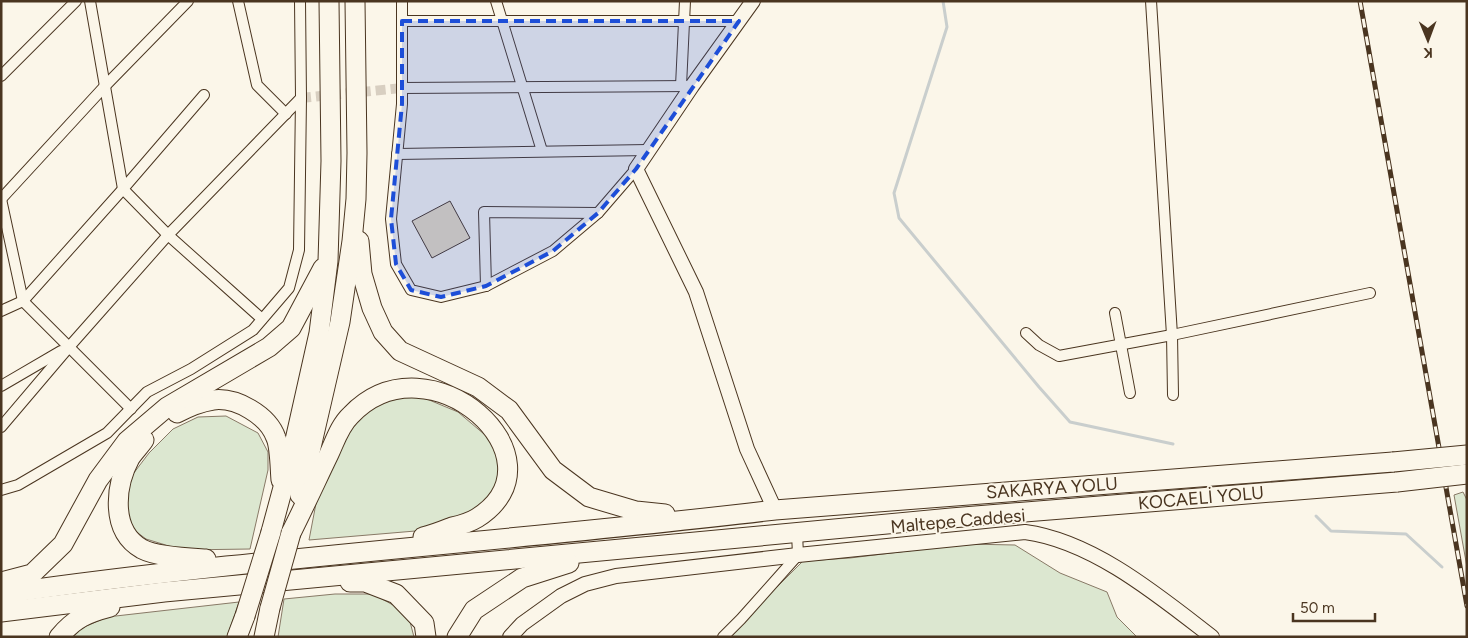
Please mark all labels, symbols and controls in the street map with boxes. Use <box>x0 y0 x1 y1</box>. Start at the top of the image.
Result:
north arrow <box>1403 15 1453 65</box>
text: K <box>1423 44 1433 61</box>
street label: SAKARYA YOLU <box>985 472 1119 504</box>
street label: KOCAELİ YOLU <box>1137 482 1265 514</box>
street label: Maltepe Caddesi <box>890 504 1026 538</box>
scale bar <box>1293 590 1376 622</box>
text: 50 m <box>1300 599 1335 617</box>

